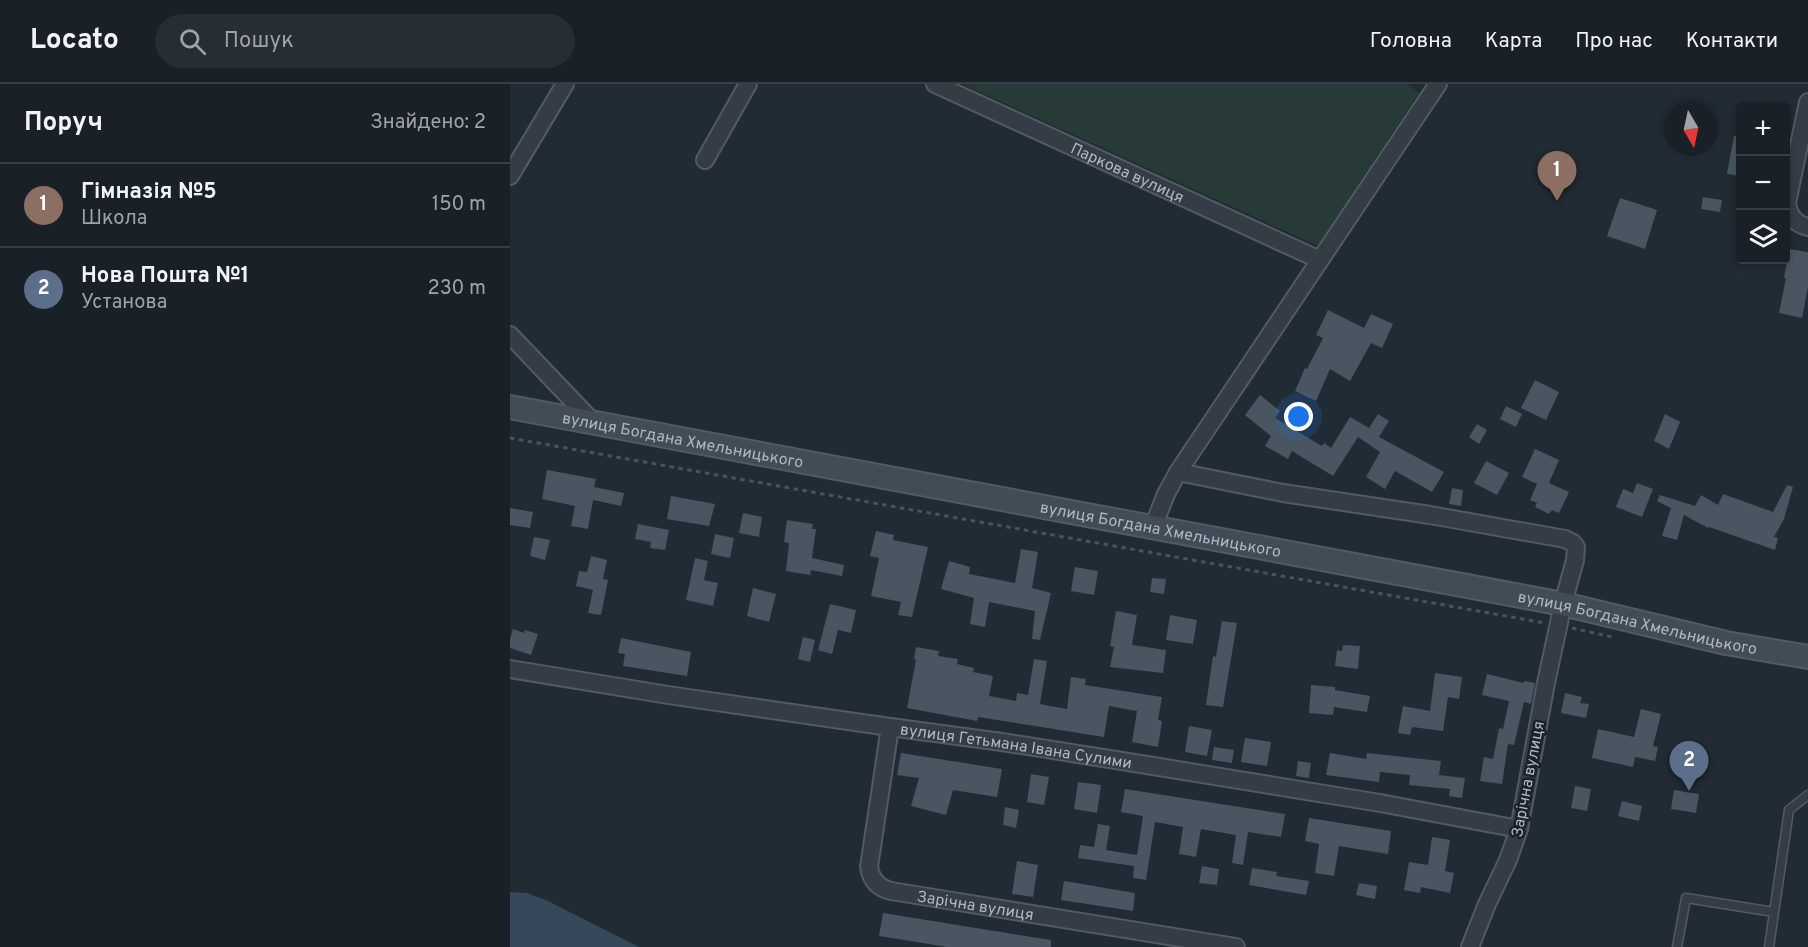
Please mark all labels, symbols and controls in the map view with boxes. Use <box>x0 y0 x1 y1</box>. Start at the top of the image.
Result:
search box <box>155 14 575 68</box>
text: Locato <box>30 23 119 59</box>
icon: search <box>176 25 209 58</box>
text: Пошук <box>224 28 294 55</box>
text: Головна <box>1370 28 1452 55</box>
text: Карта <box>1485 28 1542 55</box>
text: Про нас <box>1575 28 1653 55</box>
text: Контакти <box>1686 28 1778 55</box>
north arrow <box>1664 102 1718 156</box>
map controls <box>1736 102 1790 264</box>
button: + <box>1736 102 1790 156</box>
text: Поруч <box>24 107 103 140</box>
text: Знайдено: 2 <box>370 110 486 136</box>
street label: Паркова вулиця <box>1067 139 1187 209</box>
pin: 1 <box>1538 152 1576 201</box>
button: − <box>1736 156 1790 210</box>
text: Гімназія №5 <box>81 179 217 206</box>
text: 1 <box>40 192 48 218</box>
text: 150 m <box>432 192 486 218</box>
text: Школа <box>81 206 147 232</box>
button: layers <box>1736 210 1790 264</box>
text: Нова Пошта №1 <box>81 263 249 290</box>
text: 2 <box>37 276 50 302</box>
text: 230 m <box>427 276 486 302</box>
text: Установа <box>81 290 167 316</box>
your location <box>1284 402 1313 431</box>
street label: вулиця Богдана Хмельницького <box>560 409 805 474</box>
street label: вулиця Богдана Хмельницького <box>1038 498 1283 563</box>
street label: вулиця Богдана Хмельницького <box>1516 588 1759 660</box>
street label: вулиця Гетьмана Івана Сулими <box>899 720 1133 774</box>
street label: Зарічна вулиця <box>1508 720 1550 839</box>
pin: 2 <box>1670 742 1708 791</box>
street label: Зарічна вулиця <box>915 887 1035 926</box>

